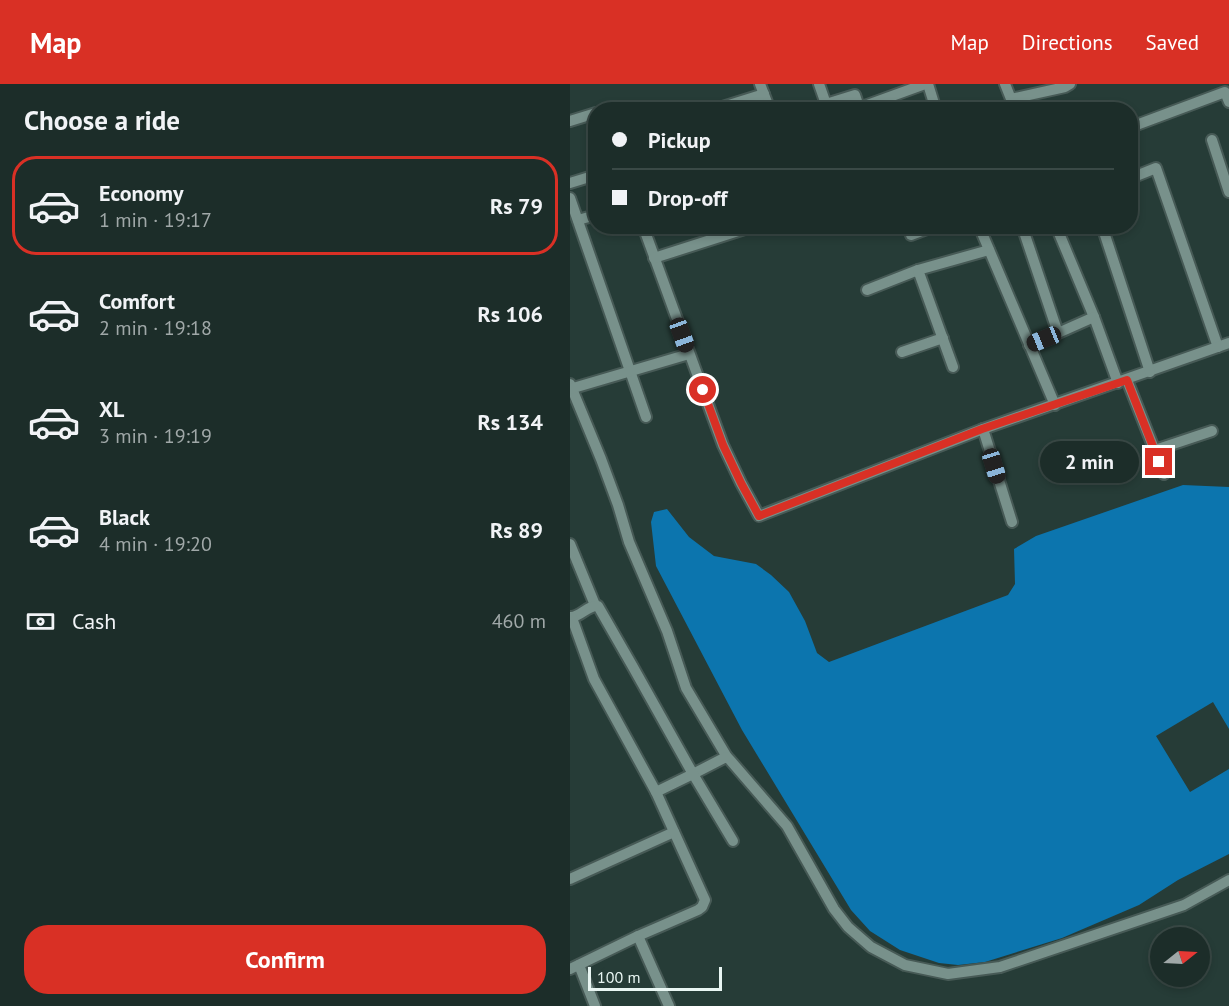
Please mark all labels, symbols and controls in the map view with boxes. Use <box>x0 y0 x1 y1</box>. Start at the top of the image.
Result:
text: Map <box>30 24 81 61</box>
text: Map <box>950 29 989 56</box>
text: Directions <box>1022 29 1113 56</box>
text: Saved <box>1146 29 1199 56</box>
text: Choose a ride <box>24 103 180 137</box>
text: Pickup <box>648 126 711 154</box>
icon: car <box>27 179 81 233</box>
text: Economy <box>99 179 183 207</box>
text: Drop-off <box>648 184 727 212</box>
text: Rs 79 <box>490 192 543 220</box>
text: 1 min · 19:17 <box>99 207 212 233</box>
icon: car <box>27 287 81 341</box>
text: Comfort <box>99 287 175 315</box>
text: Rs 106 <box>477 300 543 328</box>
text: 2 min · 19:18 <box>99 315 212 341</box>
car <box>667 315 697 355</box>
car <box>1024 324 1064 354</box>
route start <box>689 376 716 403</box>
icon: car <box>27 395 81 449</box>
text: XL <box>99 395 124 423</box>
text: Rs 134 <box>477 408 543 436</box>
text: 3 min · 19:19 <box>99 423 212 449</box>
callout: 2 min <box>1039 441 1138 483</box>
car <box>980 446 1008 486</box>
route end <box>1145 448 1172 475</box>
text: 2 min <box>1065 449 1114 475</box>
icon: car <box>27 503 81 557</box>
text: Black <box>99 503 150 531</box>
text: Rs 89 <box>490 516 543 544</box>
text: 4 min · 19:20 <box>99 531 212 557</box>
icon: cash <box>24 605 57 638</box>
text: Cash <box>72 607 116 635</box>
text: 460 m <box>492 608 546 634</box>
button: Confirm <box>24 925 546 994</box>
north arrow <box>1150 927 1210 987</box>
map controls <box>1150 927 1210 987</box>
scale bar <box>588 964 722 992</box>
text: 100 m <box>597 967 640 987</box>

